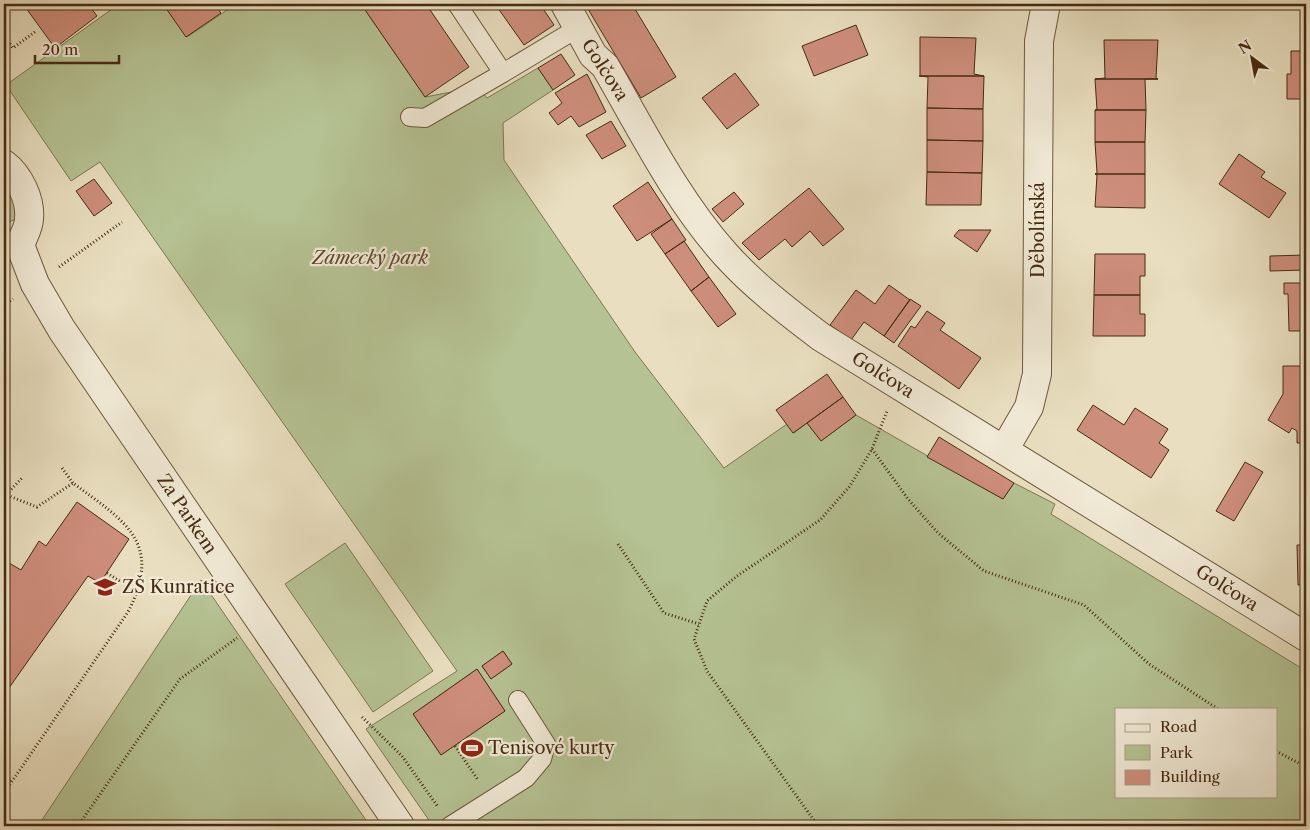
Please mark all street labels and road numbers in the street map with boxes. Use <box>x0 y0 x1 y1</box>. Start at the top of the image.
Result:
street label: Golčova <box>577 35 633 106</box>
street label: Děbolínská <box>1027 181 1049 278</box>
street label: Golčova <box>848 347 919 403</box>
street label: Za Parkem <box>152 470 222 558</box>
street label: Golčova <box>1192 560 1263 616</box>

